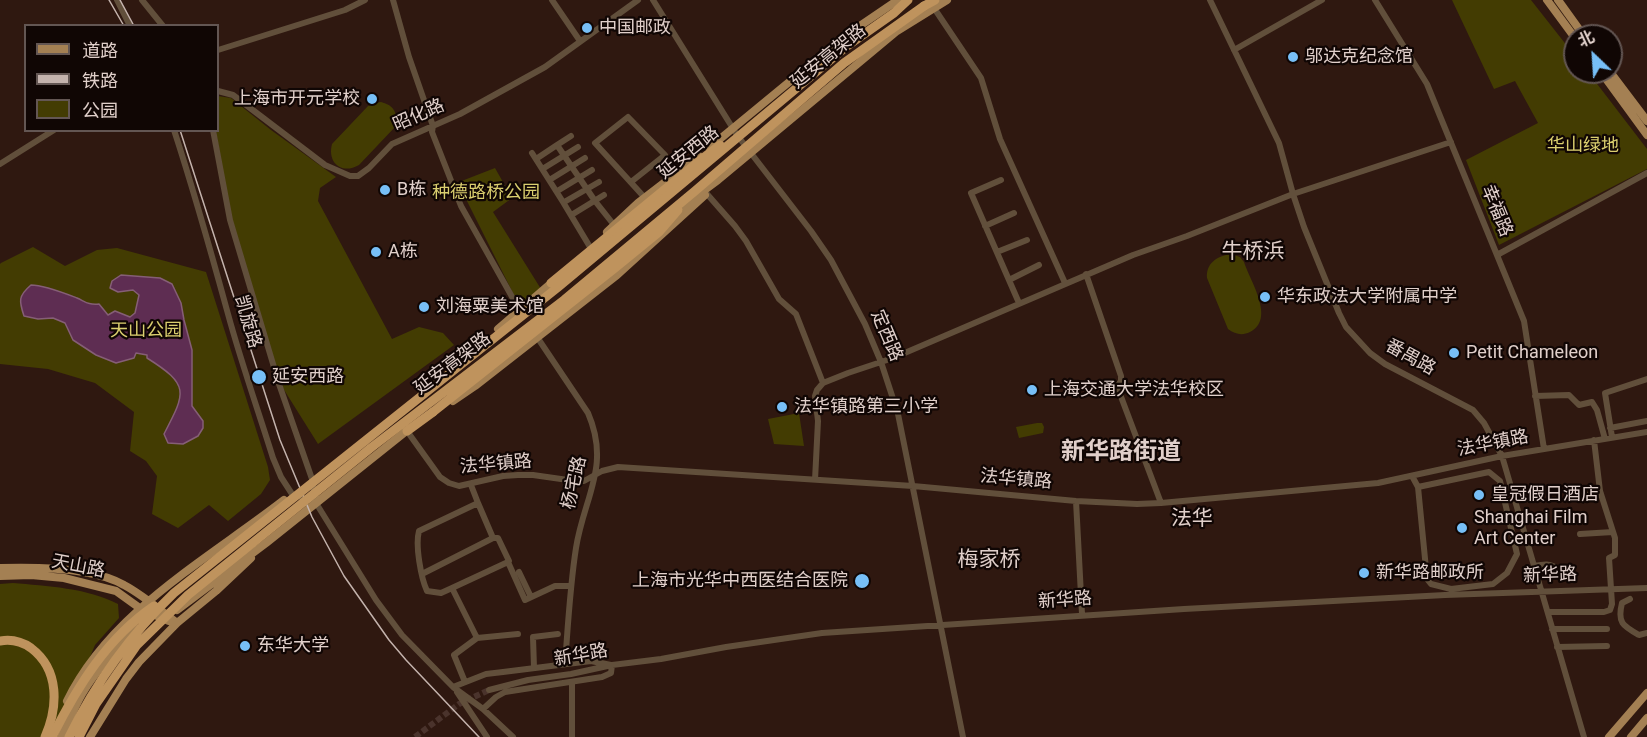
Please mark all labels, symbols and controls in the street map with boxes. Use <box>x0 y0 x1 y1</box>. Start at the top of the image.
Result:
place label: 中国邮政 <box>599 17 671 39</box>
street label: 延安高架路 <box>787 20 871 94</box>
marker: 中国邮政 <box>580 21 594 35</box>
legend <box>24 24 219 132</box>
north arrow <box>1563 24 1623 84</box>
text: 北 <box>1575 27 1597 51</box>
text: 道路 <box>82 40 118 61</box>
place label: 邬达克纪念馆 <box>1305 46 1413 68</box>
marker: 邬达克纪念馆 <box>1286 50 1300 64</box>
text: 铁路 <box>82 70 118 91</box>
place label: 上海市开元学校 <box>234 88 360 110</box>
marker: 上海市开元学校 <box>365 92 379 106</box>
street label: 昭化路 <box>390 95 448 137</box>
text: 公园 <box>82 100 118 121</box>
street label: 延安西路 <box>654 122 724 184</box>
park label: 华山绿地 <box>1547 135 1619 157</box>
place label: B栋 <box>397 179 426 201</box>
park label: 种德路桥公园 <box>432 182 540 204</box>
street label: 幸福路 <box>1476 182 1516 240</box>
marker: B栋 <box>378 183 392 197</box>
district label: 牛桥浜 <box>1222 240 1284 266</box>
place label: A栋 <box>388 241 418 263</box>
marker: A栋 <box>369 245 383 259</box>
place label: 华东政法大学附属中学 <box>1277 286 1457 308</box>
marker: 华东政法大学附属中学 <box>1258 290 1272 304</box>
street label: 凯旋路 <box>229 293 265 351</box>
place label: 刘海粟美术馆 <box>436 296 544 318</box>
marker: 刘海粟美术馆 <box>417 300 431 314</box>
street label: 定西路 <box>866 307 906 365</box>
park label: 天山公园 <box>110 320 182 342</box>
street label: 延安高架路 <box>411 328 495 400</box>
street label: 番禺路 <box>1381 335 1439 381</box>
place label: Petit Chameleon <box>1466 342 1598 364</box>
marker: Petit Chameleon <box>1447 346 1461 360</box>
place label: 延安西路 <box>272 366 344 388</box>
marker: 延安西路 <box>250 368 268 386</box>
place label: 上海交通大学法华校区 <box>1044 379 1224 401</box>
marker: 上海交通大学法华校区 <box>1025 383 1039 397</box>
place label: 法华镇路第三小学 <box>794 396 938 418</box>
marker: 法华镇路第三小学 <box>775 400 789 414</box>
street label: 法华镇路 <box>1456 427 1530 461</box>
district label: 新华路街道 <box>1061 439 1181 467</box>
street label: 法华镇路 <box>459 451 533 479</box>
street label: 杨宅路 <box>558 454 592 512</box>
street label: 法华镇路 <box>979 466 1053 494</box>
place label: 皇冠假日酒店 <box>1491 484 1599 506</box>
marker: 皇冠假日酒店 <box>1472 488 1486 502</box>
district label: 法华 <box>1171 507 1213 533</box>
place label: Shanghai Film Art Center <box>1474 507 1587 550</box>
marker: Shanghai Film Art Center <box>1455 521 1469 535</box>
district label: 梅家桥 <box>958 548 1020 574</box>
street label: 天山路 <box>49 551 107 583</box>
place label: 新华路邮政所 <box>1376 562 1484 584</box>
street label: 新华路 <box>1523 564 1577 588</box>
marker: 新华路邮政所 <box>1357 566 1371 580</box>
place label: 上海市光华中西医结合医院 <box>632 570 848 592</box>
marker: 上海市光华中西医结合医院 <box>853 572 871 590</box>
street label: 新华路 <box>1037 588 1093 614</box>
place label: 东华大学 <box>257 635 329 657</box>
marker: 东华大学 <box>238 639 252 653</box>
street label: 新华路 <box>553 641 609 671</box>

